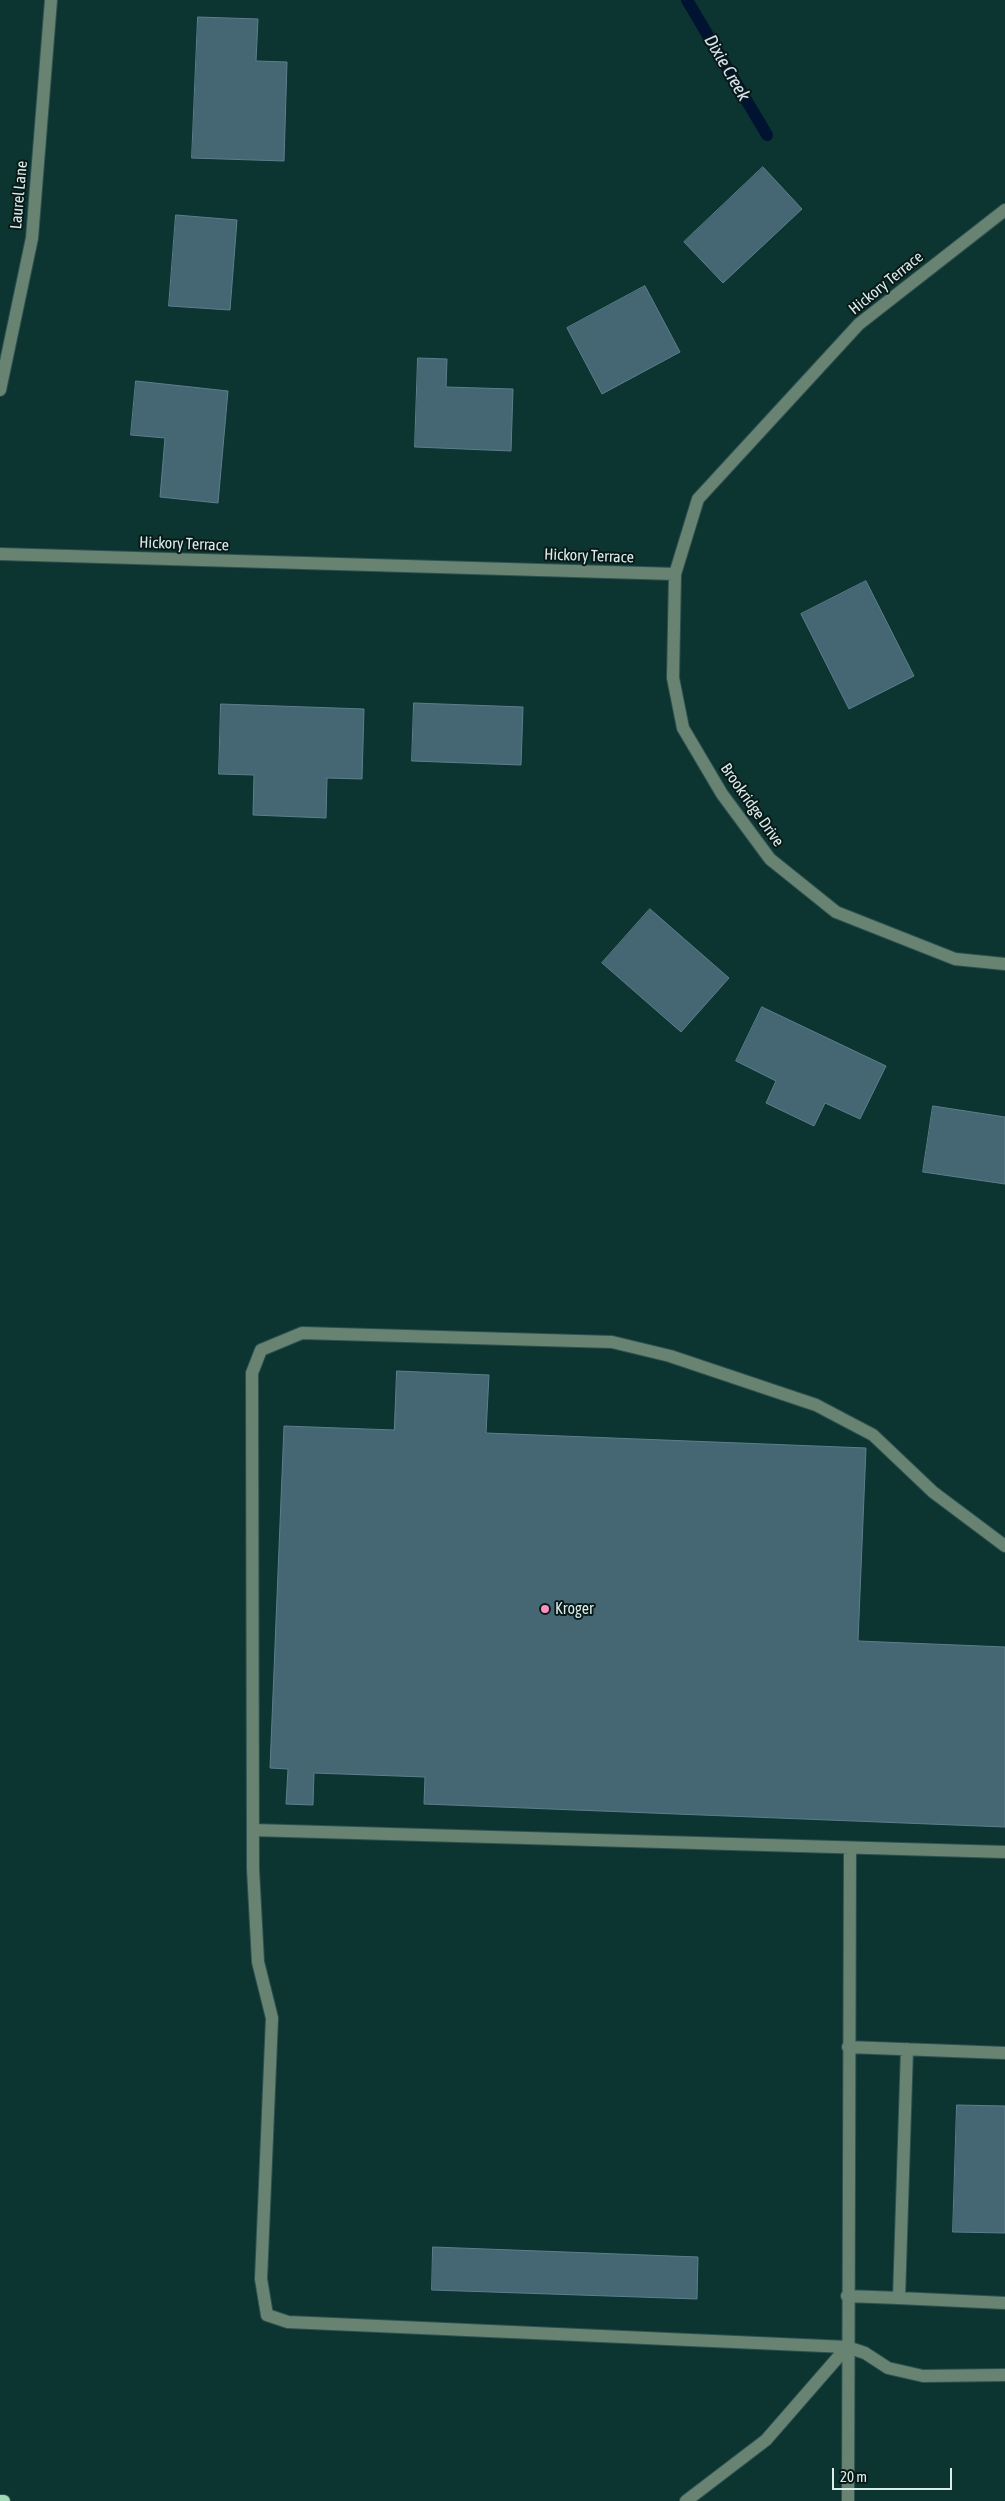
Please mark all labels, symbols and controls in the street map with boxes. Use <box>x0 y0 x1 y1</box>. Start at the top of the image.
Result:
water label: Dixie Creek <box>699 31 755 105</box>
street label: Laurel Lane <box>6 160 32 230</box>
street label: Hickory Terrace <box>845 247 927 319</box>
street label: Hickory Terrace <box>139 533 229 555</box>
street label: Hickory Terrace <box>544 545 634 567</box>
street label: Brookridge Drive <box>716 760 788 850</box>
place label: Kroger <box>555 1599 594 1619</box>
marker: Kroger <box>539 1603 551 1615</box>
scale bar <box>835 2458 955 2490</box>
text: 20 m <box>840 2468 867 2485</box>

